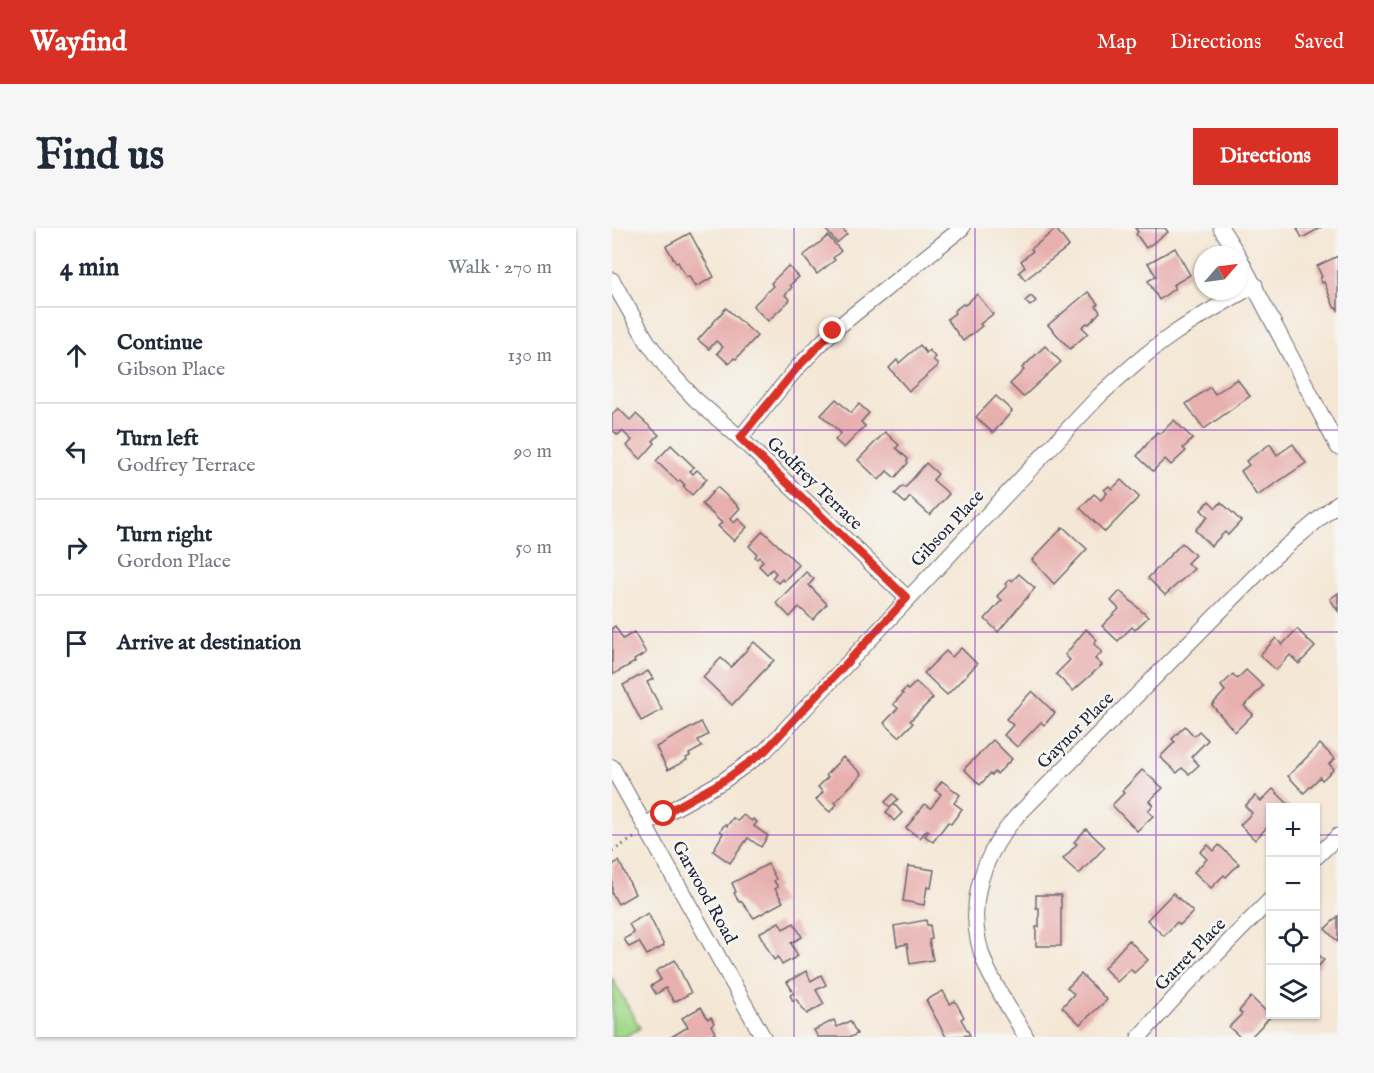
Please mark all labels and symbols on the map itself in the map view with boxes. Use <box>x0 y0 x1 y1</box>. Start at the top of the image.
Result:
north arrow <box>1194 246 1248 300</box>
route end <box>819 317 845 343</box>
street label: Godfrey Terrace <box>761 433 867 536</box>
street label: Gibson Place <box>907 486 990 572</box>
street label: Gaynor Place <box>1033 688 1119 774</box>
route start <box>650 800 676 826</box>
street label: Garwood Road <box>666 837 742 949</box>
street label: Garret Place <box>1151 914 1232 996</box>

